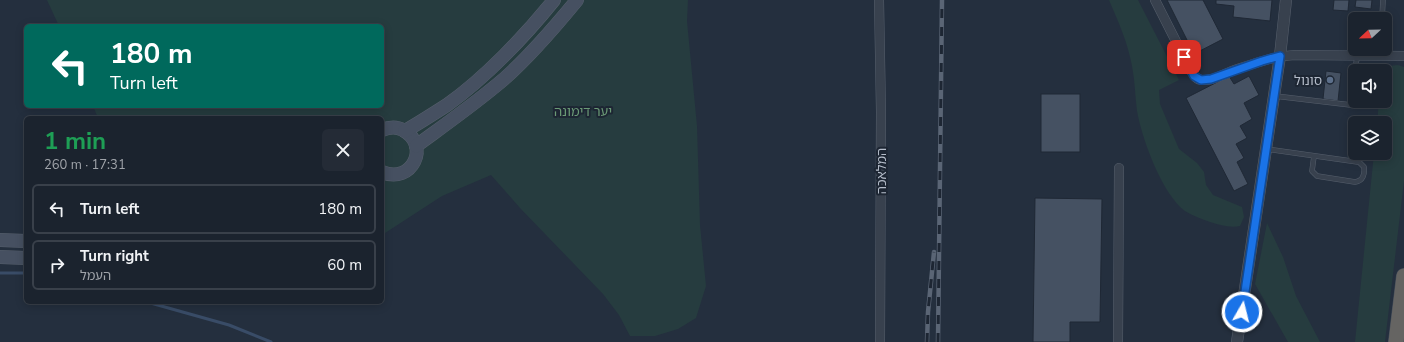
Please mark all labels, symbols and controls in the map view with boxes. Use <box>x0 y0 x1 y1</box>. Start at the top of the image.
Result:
north arrow <box>1348 12 1392 56</box>
map controls <box>1348 12 1392 160</box>
text: 180 m <box>110 35 193 73</box>
icon: left <box>44 40 96 92</box>
pin <box>1167 40 1201 74</box>
icon: arrive <box>1173 46 1195 68</box>
button: sound <box>1348 64 1392 108</box>
text: Turn left <box>110 71 178 95</box>
place label: סונול <box>1294 72 1322 90</box>
marker: סונול <box>1325 75 1335 85</box>
park label: יער דימונה <box>554 103 612 121</box>
button: layers <box>1348 116 1392 160</box>
text: 1 min <box>44 125 106 157</box>
button: close <box>322 129 364 171</box>
street label: המלאכה <box>873 148 891 194</box>
text: 260 m · 17:31 <box>44 156 126 174</box>
icon: left <box>46 198 68 220</box>
text: Turn left <box>80 199 139 219</box>
text: 180 m <box>318 199 362 219</box>
text: Turn right <box>80 246 149 266</box>
icon: right <box>46 254 68 276</box>
text: 60 m <box>327 255 362 275</box>
text: העמל <box>80 267 111 285</box>
position arrow <box>1221 291 1263 333</box>

